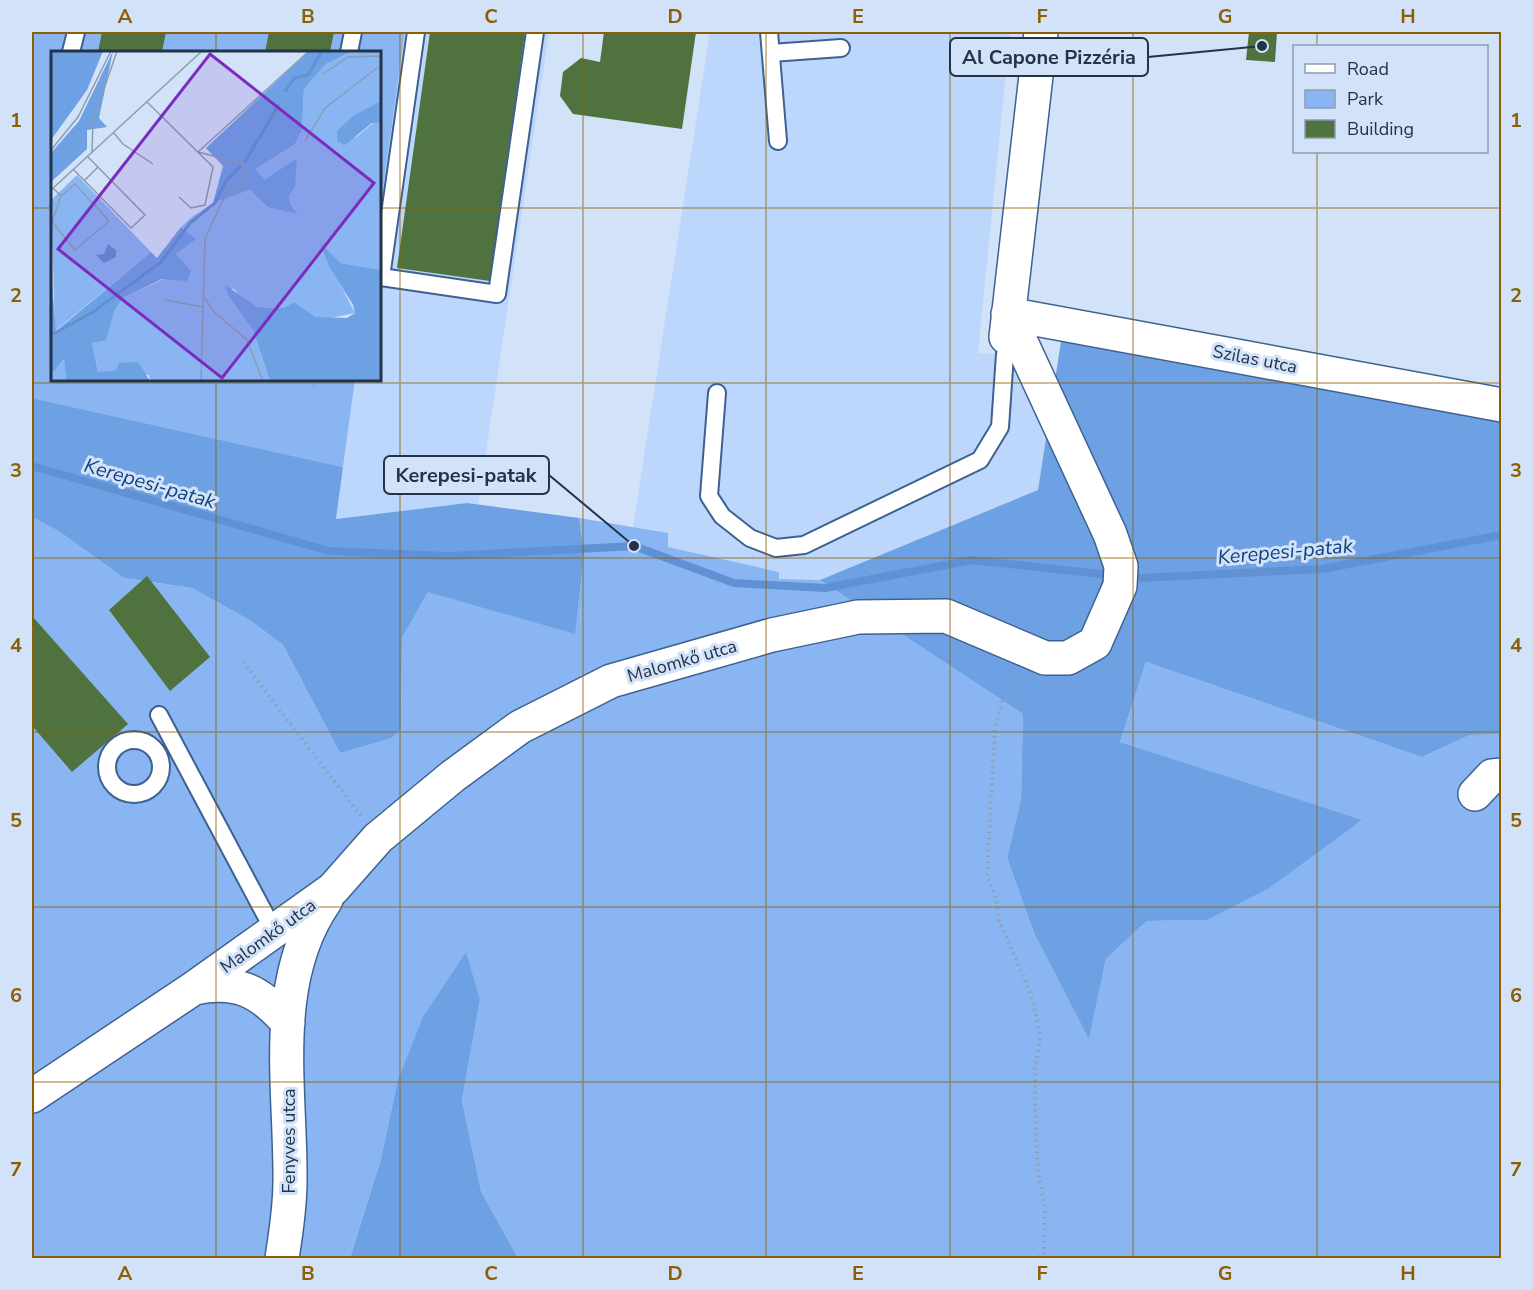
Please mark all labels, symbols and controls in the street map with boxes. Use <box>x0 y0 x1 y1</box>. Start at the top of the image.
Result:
text: A <box>118 3 133 30</box>
text: B <box>301 3 315 30</box>
text: C <box>484 3 498 30</box>
text: D <box>667 3 683 30</box>
text: E <box>852 3 864 30</box>
text: F <box>1036 3 1048 30</box>
text: G <box>1218 3 1232 30</box>
text: H <box>1400 3 1416 30</box>
callout: Al Capone Pizzéria <box>950 38 1148 76</box>
text: Al Capone Pizzéria <box>962 44 1136 71</box>
legend <box>1293 45 1488 153</box>
inset map <box>51 51 381 381</box>
text: Road <box>1347 57 1389 81</box>
text: Park <box>1347 87 1384 111</box>
text: 1 <box>10 107 22 134</box>
text: 1 <box>1510 107 1522 134</box>
text: Building <box>1347 117 1414 141</box>
text: 2 <box>10 282 22 309</box>
text: 2 <box>1510 282 1522 309</box>
street label: Szilas utca <box>1211 339 1299 379</box>
water label: Kerepesi-patak <box>81 452 220 515</box>
callout: Kerepesi-patak <box>384 456 549 494</box>
text: 3 <box>10 457 22 484</box>
text: 3 <box>1510 457 1522 484</box>
text: Kerepesi-patak <box>395 462 538 489</box>
water label: Kerepesi-patak <box>1216 532 1355 571</box>
text: 4 <box>10 632 22 659</box>
text: 4 <box>1510 632 1522 659</box>
street label: Malomkő utca <box>624 634 740 688</box>
text: 5 <box>10 807 22 834</box>
text: 5 <box>1510 807 1522 834</box>
street label: Malomkő utca <box>215 893 321 979</box>
text: 6 <box>10 982 22 1009</box>
text: 6 <box>1510 982 1522 1009</box>
street label: Fenyves utca <box>277 1089 301 1193</box>
text: 7 <box>10 1156 22 1183</box>
text: 7 <box>1510 1156 1522 1183</box>
text: A <box>118 1260 133 1287</box>
text: B <box>301 1260 315 1287</box>
text: C <box>484 1260 498 1287</box>
text: D <box>667 1260 683 1287</box>
text: E <box>852 1260 864 1287</box>
text: F <box>1036 1260 1048 1287</box>
text: G <box>1218 1260 1232 1287</box>
text: H <box>1400 1260 1416 1287</box>

